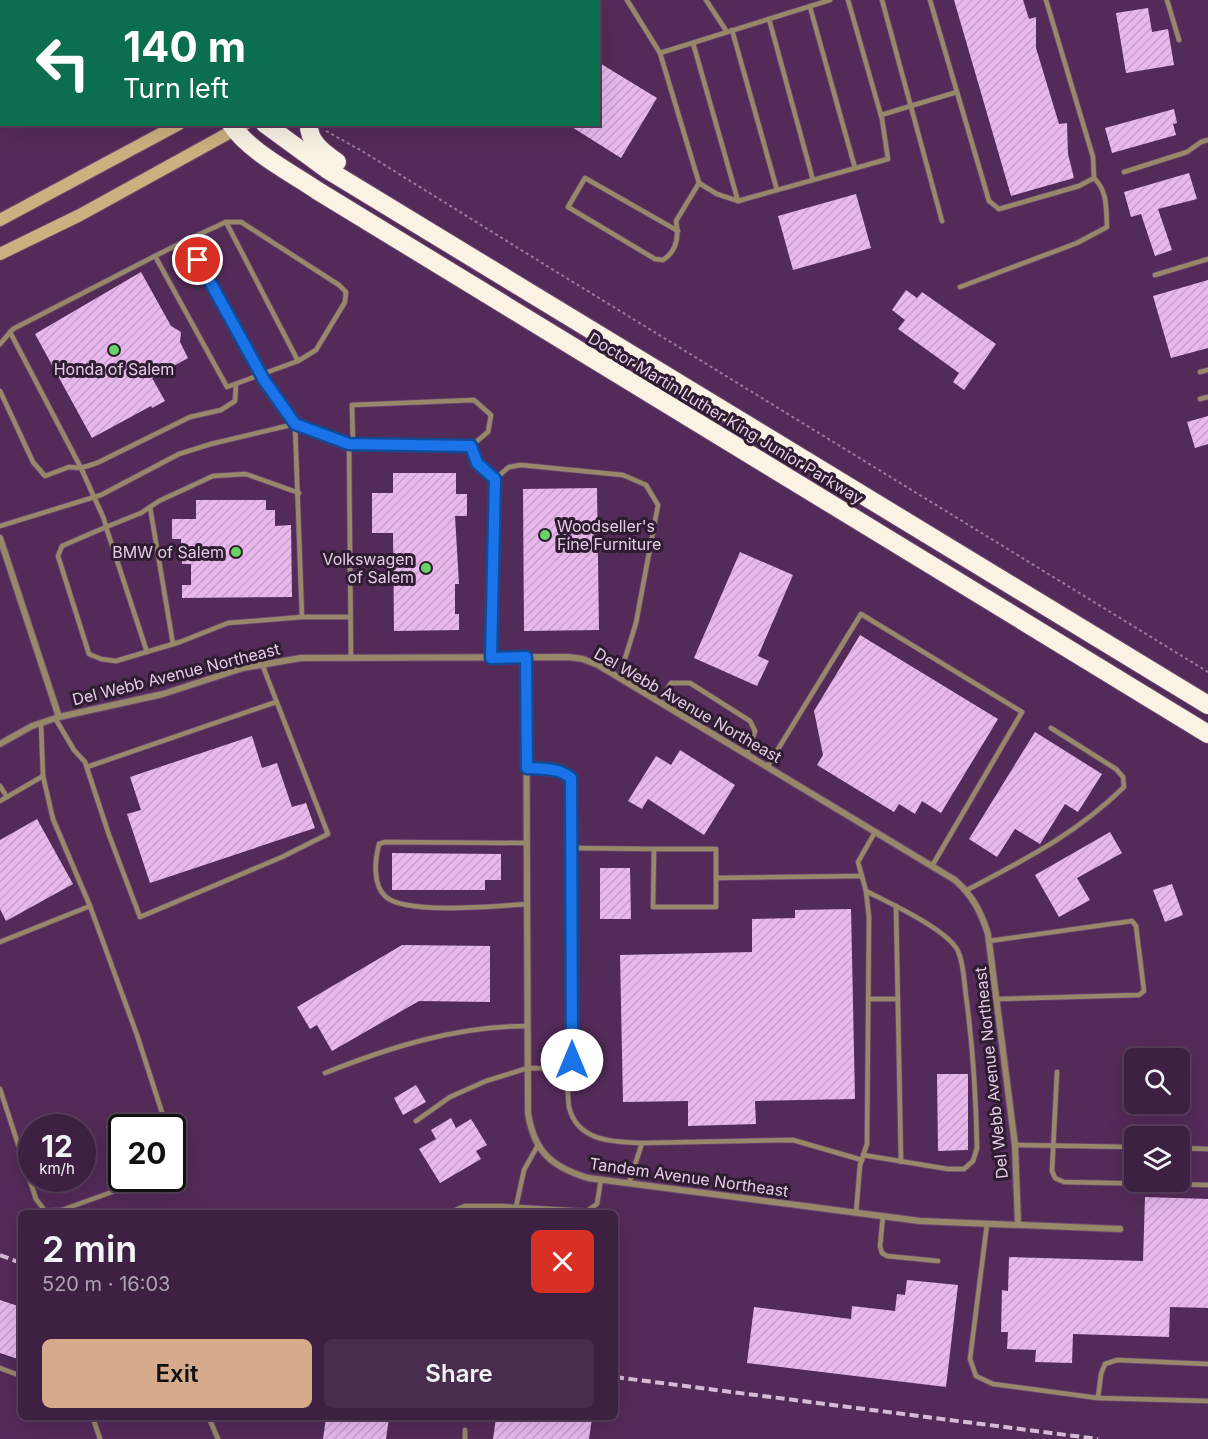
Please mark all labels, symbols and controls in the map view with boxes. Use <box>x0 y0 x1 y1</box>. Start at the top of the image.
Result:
text: 140 m <box>123 21 246 72</box>
icon: left <box>24 24 102 102</box>
text: Turn left <box>123 72 229 105</box>
pin <box>172 234 223 285</box>
icon: arrive <box>181 243 214 276</box>
street label: Doctor Martin Luther King Junior Parkway <box>585 328 867 508</box>
marker: Honda of Salem <box>107 343 121 357</box>
place label: Honda of Salem <box>54 359 174 379</box>
place label: Woodseller's Fine Furniture <box>557 516 661 554</box>
marker: Woodseller's Fine Furniture <box>538 528 552 542</box>
place label: BMW of Salem <box>112 542 224 562</box>
marker: BMW of Salem <box>229 545 243 559</box>
place label: Volkswagen of Salem <box>322 549 414 587</box>
marker: Volkswagen of Salem <box>419 561 433 575</box>
street label: Del Webb Avenue Northeast <box>70 639 282 709</box>
street label: Del Webb Avenue Northeast <box>591 643 785 767</box>
street label: Del Webb Avenue Northeast <box>970 966 1012 1180</box>
position arrow <box>540 1028 604 1092</box>
map controls <box>1124 1048 1190 1192</box>
button: search <box>1124 1048 1190 1114</box>
speed limit sign: 20 <box>108 1114 186 1192</box>
button: layers <box>1124 1126 1190 1192</box>
text: 12 <box>41 1128 73 1164</box>
street label: Tandem Avenue Northeast <box>588 1153 790 1201</box>
text: km/h <box>39 1159 75 1178</box>
text: 2 min <box>42 1227 137 1271</box>
button: close <box>531 1230 594 1293</box>
text: 520 m · 16:03 <box>42 1272 170 1296</box>
button: Exit <box>42 1339 312 1408</box>
button: Share <box>324 1339 594 1408</box>

